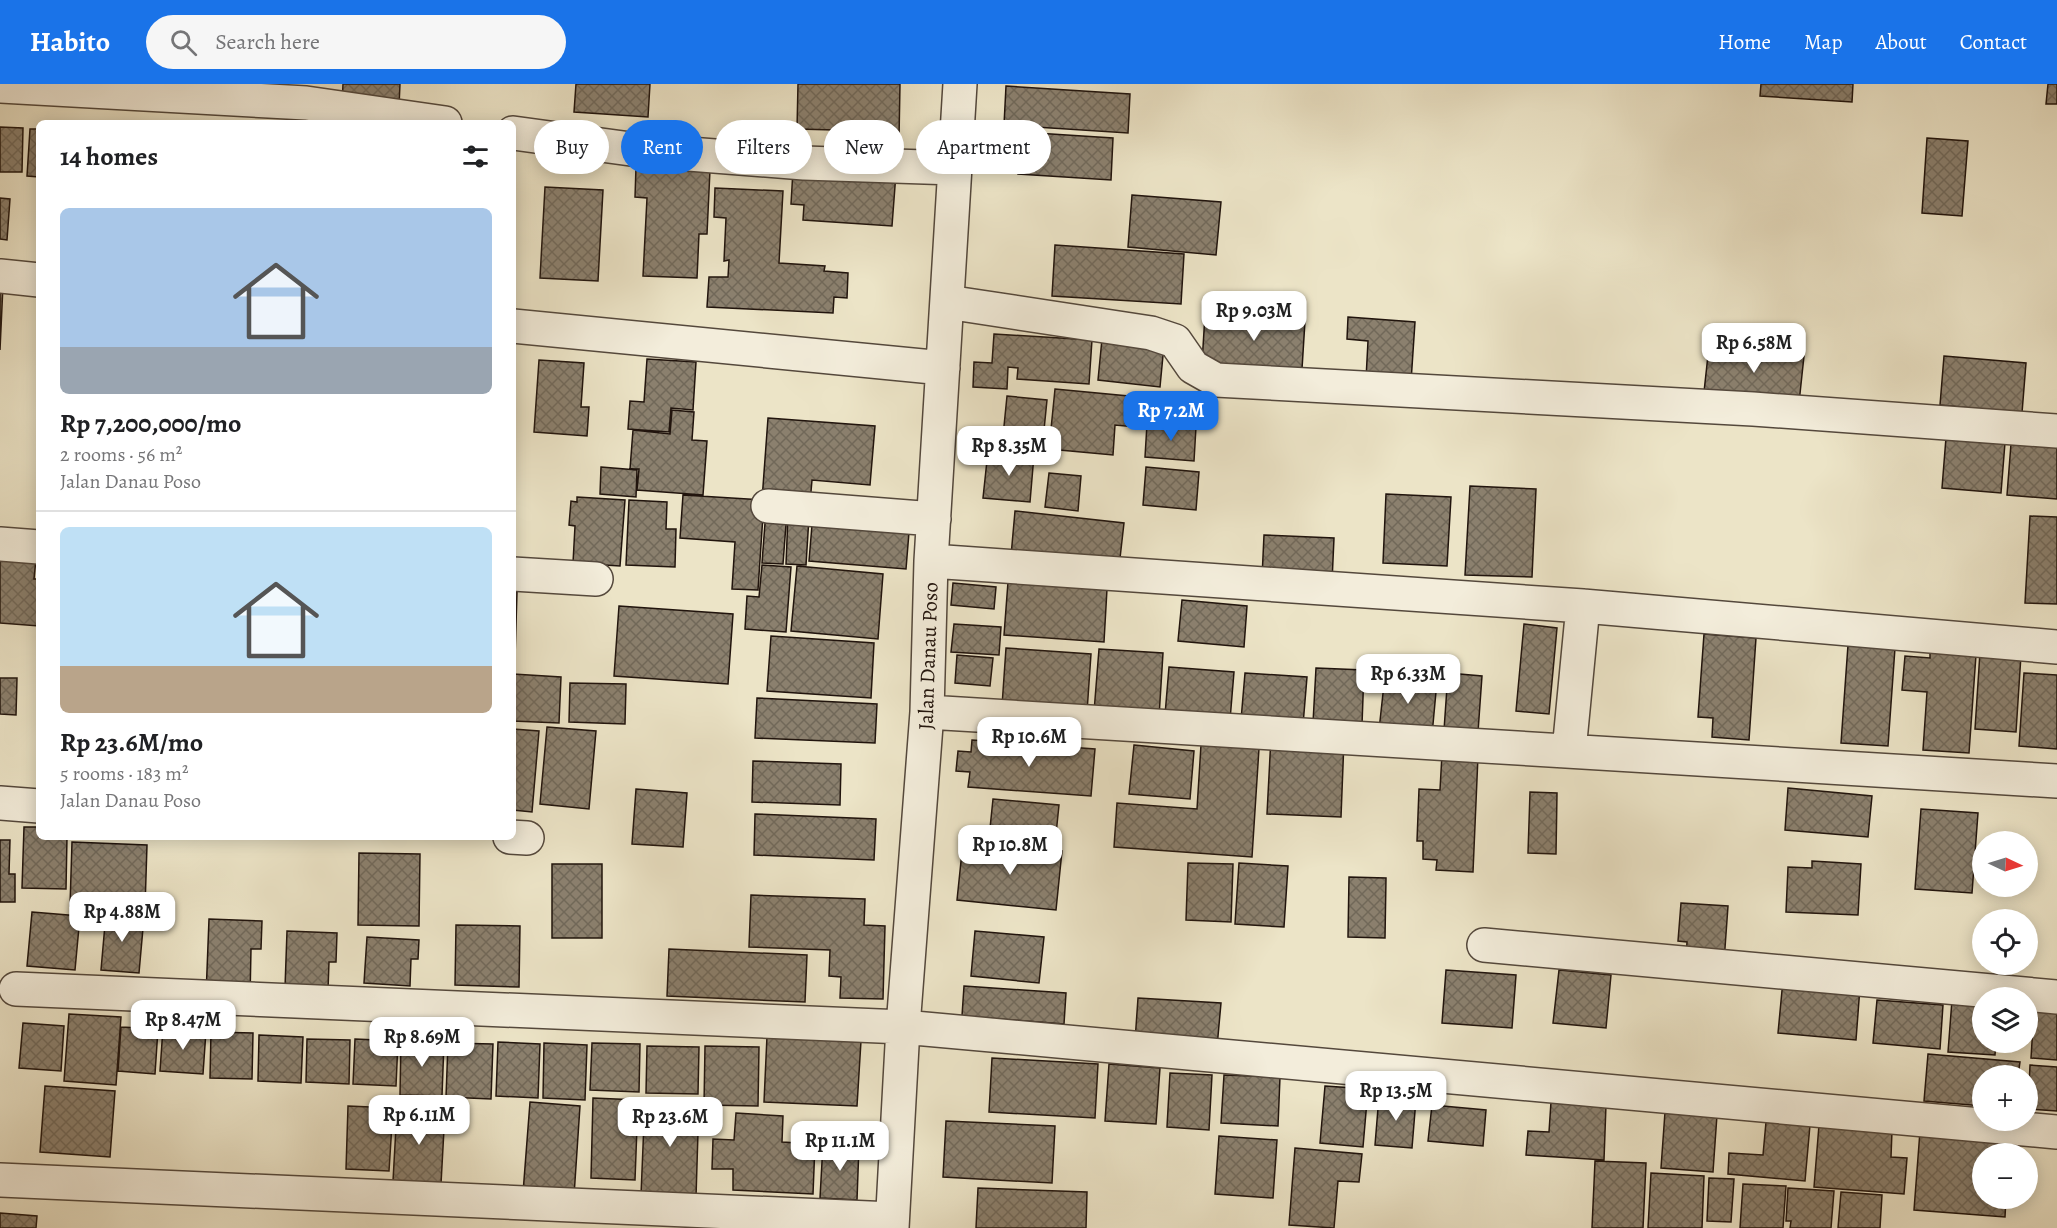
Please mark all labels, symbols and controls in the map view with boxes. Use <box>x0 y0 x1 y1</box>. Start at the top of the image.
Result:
search box <box>146 15 566 69</box>
text: Habito <box>30 23 110 61</box>
icon: search <box>167 26 200 59</box>
text: Search here <box>215 27 320 57</box>
text: Home <box>1718 28 1771 56</box>
text: Map <box>1804 28 1842 56</box>
text: About <box>1875 28 1927 56</box>
text: Contact <box>1960 28 2027 56</box>
chip: Buy <box>534 120 609 174</box>
chip: Rent <box>621 120 703 174</box>
chip: Filters <box>715 120 812 174</box>
chip: New <box>824 120 904 174</box>
chip: Apartment <box>916 120 1051 174</box>
text: 14 homes <box>60 139 158 174</box>
icon: filters <box>459 140 492 173</box>
icon: home <box>222 247 330 355</box>
pin: Rp 9.03M <box>1192 291 1316 342</box>
text: Rp 9.03M <box>1216 297 1292 324</box>
pin: Rp 6.58M <box>1692 323 1816 374</box>
text: Rp 6.58M <box>1716 329 1792 356</box>
pin: Rp 7.2M <box>1116 391 1226 442</box>
text: Rp 7.2M <box>1137 397 1205 424</box>
text: Rp 7,200,000/mo <box>60 406 241 441</box>
pin: Rp 8.35M <box>947 426 1071 477</box>
text: Rp 8.35M <box>971 432 1047 459</box>
text: 2 rooms · 56 m² <box>60 441 182 468</box>
text: Jalan Danau Poso <box>60 468 201 495</box>
icon: home <box>222 566 330 674</box>
street label: Jalan Danau Poso <box>911 582 945 730</box>
pin: Rp 6.33M <box>1346 654 1470 705</box>
text: Rp 6.33M <box>1370 660 1446 687</box>
pin: Rp 10.6M <box>967 717 1091 768</box>
text: Rp 10.6M <box>991 723 1067 750</box>
text: Rp 23.6M/mo <box>60 725 203 760</box>
text: 5 rooms · 183 m² <box>60 760 189 787</box>
text: Jalan Danau Poso <box>60 787 201 814</box>
pin: Rp 10.8M <box>948 825 1072 876</box>
text: Rp 10.8M <box>972 831 1048 858</box>
north arrow <box>1972 831 2038 897</box>
map controls <box>1972 831 2038 1209</box>
pin: Rp 4.88M <box>60 892 184 943</box>
text: Rp 4.88M <box>83 898 161 925</box>
button: locate <box>1972 909 2038 975</box>
button: layers <box>1972 987 2038 1053</box>
pin: Rp 8.47M <box>121 1000 245 1051</box>
text: Rp 8.47M <box>145 1006 221 1033</box>
pin: Rp 8.69M <box>360 1017 484 1068</box>
text: Rp 8.69M <box>383 1023 461 1050</box>
button: + <box>1972 1065 2038 1131</box>
pin: Rp 13.5M <box>1334 1071 1458 1122</box>
text: Rp 13.5M <box>1359 1077 1433 1104</box>
pin: Rp 6.11M <box>357 1095 481 1146</box>
pin: Rp 23.6M <box>608 1097 732 1148</box>
text: Rp 6.11M <box>383 1101 455 1128</box>
text: Rp 23.6M <box>632 1103 708 1130</box>
pin: Rp 11.1M <box>778 1121 902 1172</box>
text: Rp 11.1M <box>805 1127 875 1154</box>
button: − <box>1972 1143 2038 1209</box>

